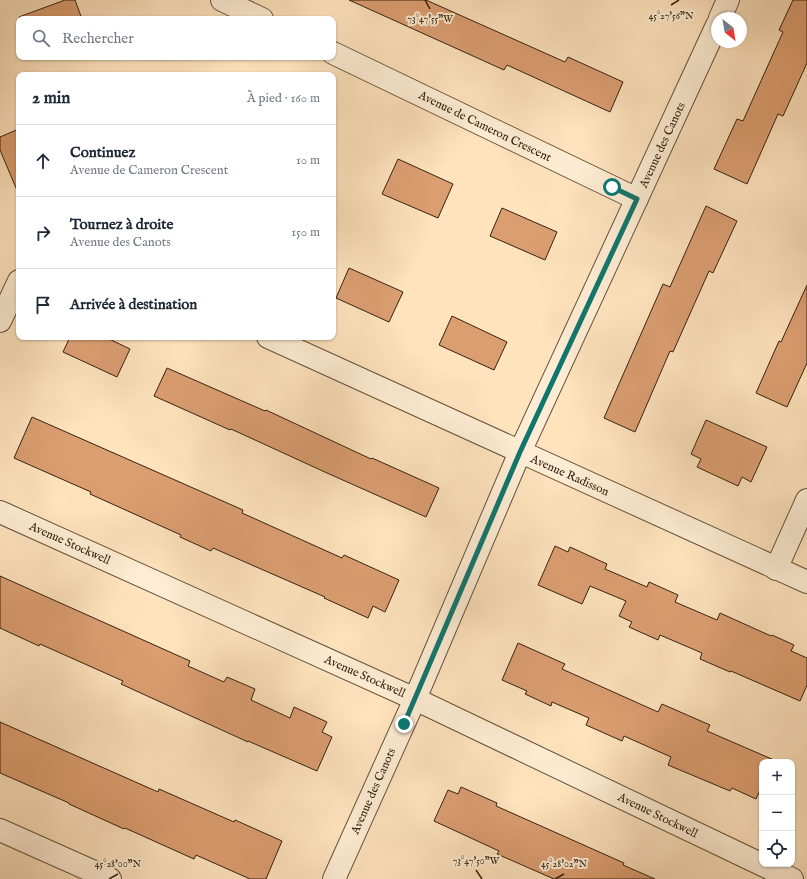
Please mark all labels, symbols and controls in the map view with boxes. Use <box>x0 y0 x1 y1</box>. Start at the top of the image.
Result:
text: 45°27'56"N <box>648 10 694 23</box>
north arrow <box>711 12 747 48</box>
text: 73°47'55"W <box>407 13 453 26</box>
search box <box>16 16 336 60</box>
icon: search <box>30 27 52 49</box>
text: Rechercher <box>62 29 134 48</box>
street label: Avenue de Cameron Crescent <box>415 87 554 165</box>
text: 2 min <box>32 88 70 109</box>
text: À pied · 160 m <box>247 90 320 107</box>
street label: Avenue des Canots <box>636 100 689 191</box>
text: Continuez <box>70 143 135 162</box>
icon: ahead <box>32 150 54 172</box>
text: 10 m <box>296 152 320 169</box>
text: Avenue de Cameron Crescent <box>70 162 228 179</box>
route start <box>603 178 621 196</box>
text: Tournez à droite <box>70 215 173 234</box>
icon: right <box>32 222 54 244</box>
text: 150 m <box>291 224 320 241</box>
text: Avenue des Canots <box>70 234 171 251</box>
icon: arrive <box>32 294 54 316</box>
text: Arrivée à destination <box>70 295 197 314</box>
street label: Avenue Radisson <box>527 451 612 500</box>
street label: Avenue Stockwell <box>26 518 113 568</box>
street label: Avenue Stockwell <box>321 651 408 701</box>
route end <box>395 715 413 733</box>
street label: Avenue des Canots <box>347 746 399 838</box>
map controls <box>759 759 795 867</box>
button: + <box>759 759 795 795</box>
street label: Avenue Stockwell <box>614 789 701 842</box>
button: − <box>759 795 795 831</box>
button: locate <box>759 831 795 867</box>
text: 73°47'50"W <box>453 855 500 868</box>
text: 45°28'00"N <box>95 858 142 871</box>
text: 45°28'02"N <box>541 858 587 871</box>

